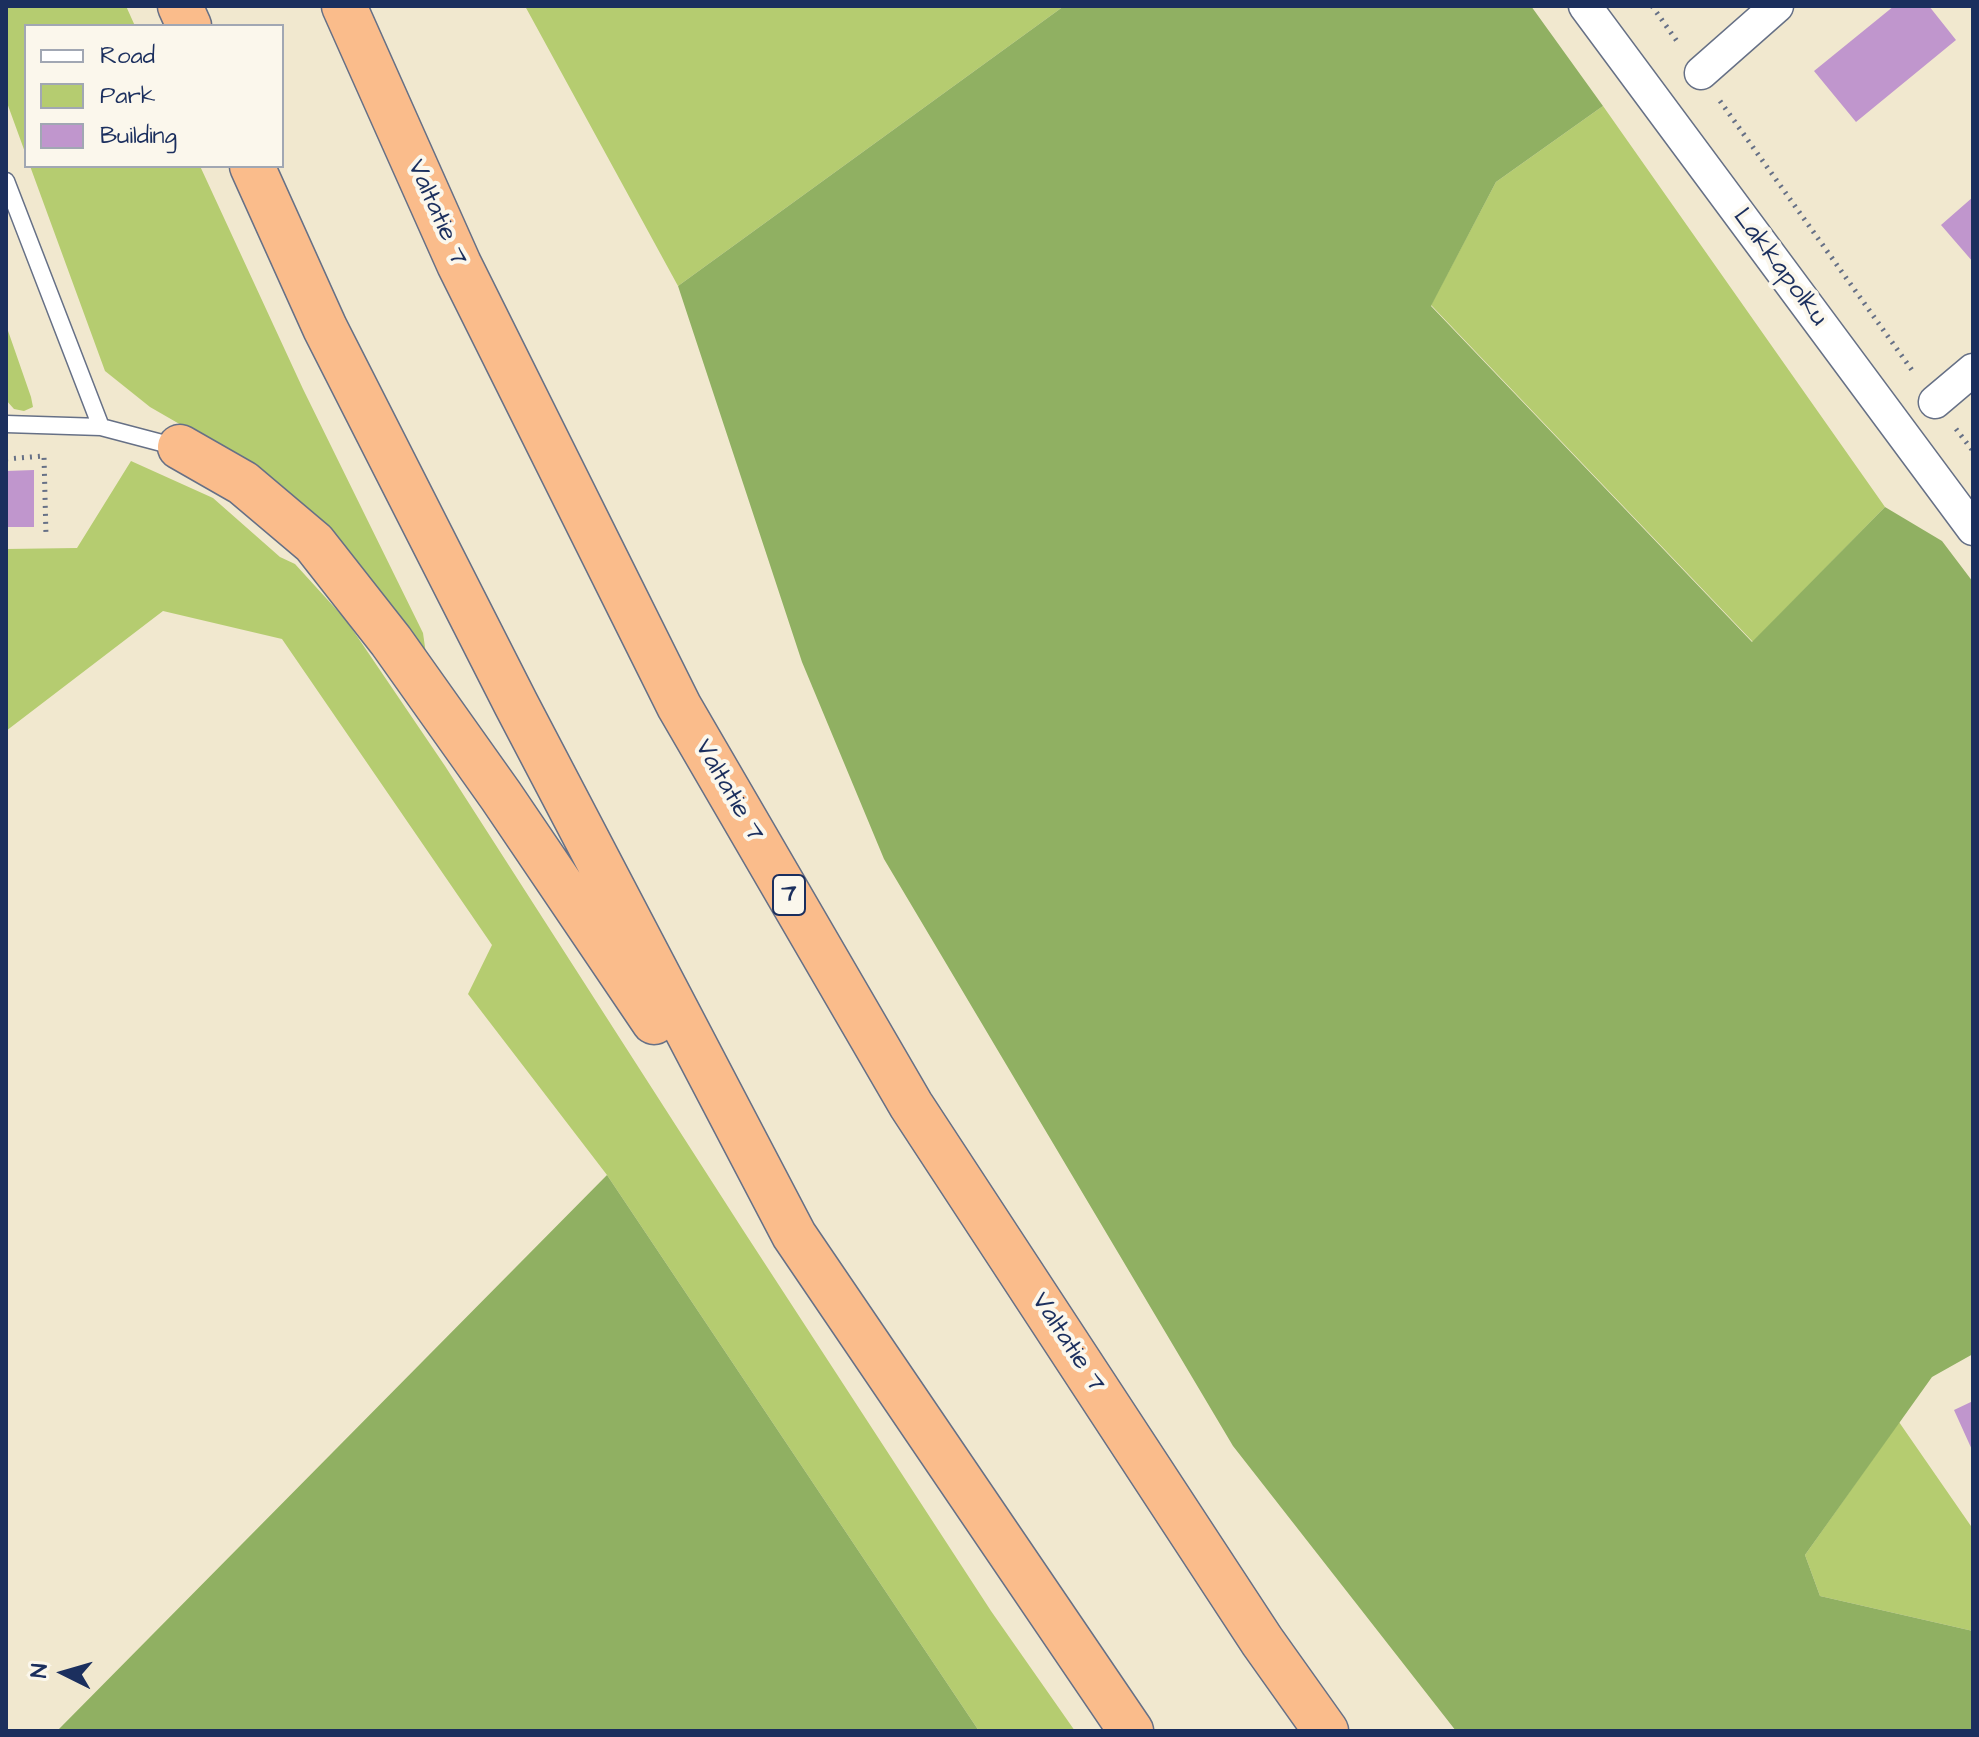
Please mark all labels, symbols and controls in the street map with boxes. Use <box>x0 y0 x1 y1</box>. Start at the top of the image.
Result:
legend <box>24 24 284 168</box>
text: Road <box>100 39 155 73</box>
text: Park <box>100 79 156 113</box>
text: Building <box>100 119 177 153</box>
street label: Valtatie 7 <box>399 155 473 271</box>
street label: Lakkapolku <box>1725 203 1833 333</box>
street label: Valtatie 7 <box>686 735 770 847</box>
road number: 7 <box>773 875 805 915</box>
street label: Valtatie 7 <box>1023 1287 1111 1399</box>
north arrow <box>24 1633 104 1713</box>
text: N <box>24 1663 56 1679</box>

